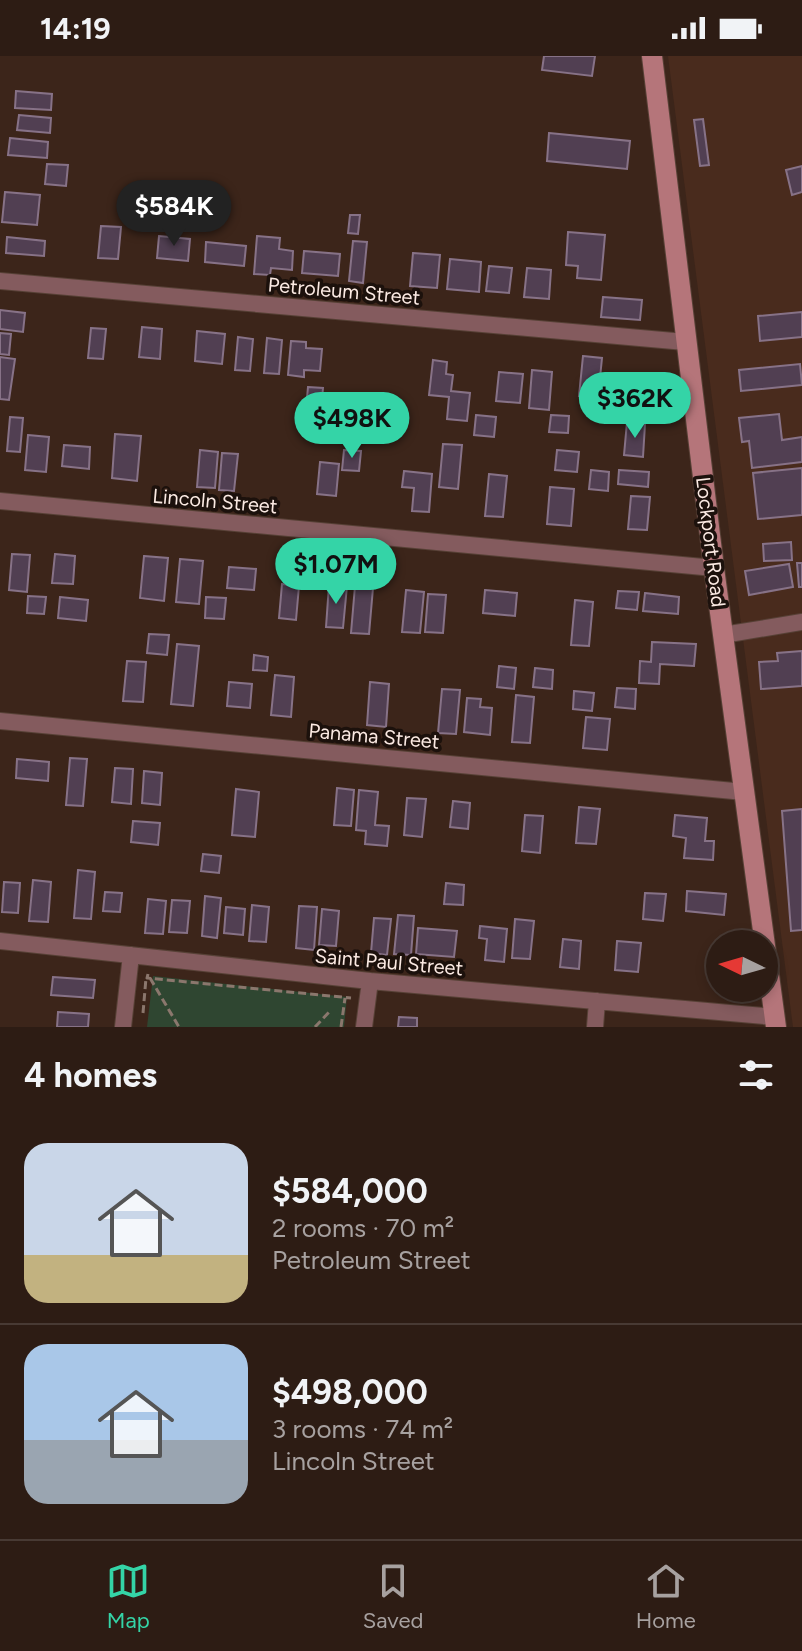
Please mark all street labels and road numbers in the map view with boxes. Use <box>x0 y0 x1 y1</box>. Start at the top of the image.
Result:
street label: Petroleum Street <box>267 272 421 310</box>
street label: Lockport Road <box>691 475 731 609</box>
street label: Lincoln Street <box>152 484 278 518</box>
street label: Panama Street <box>308 718 440 754</box>
street label: Saint Paul Street <box>314 944 464 980</box>

